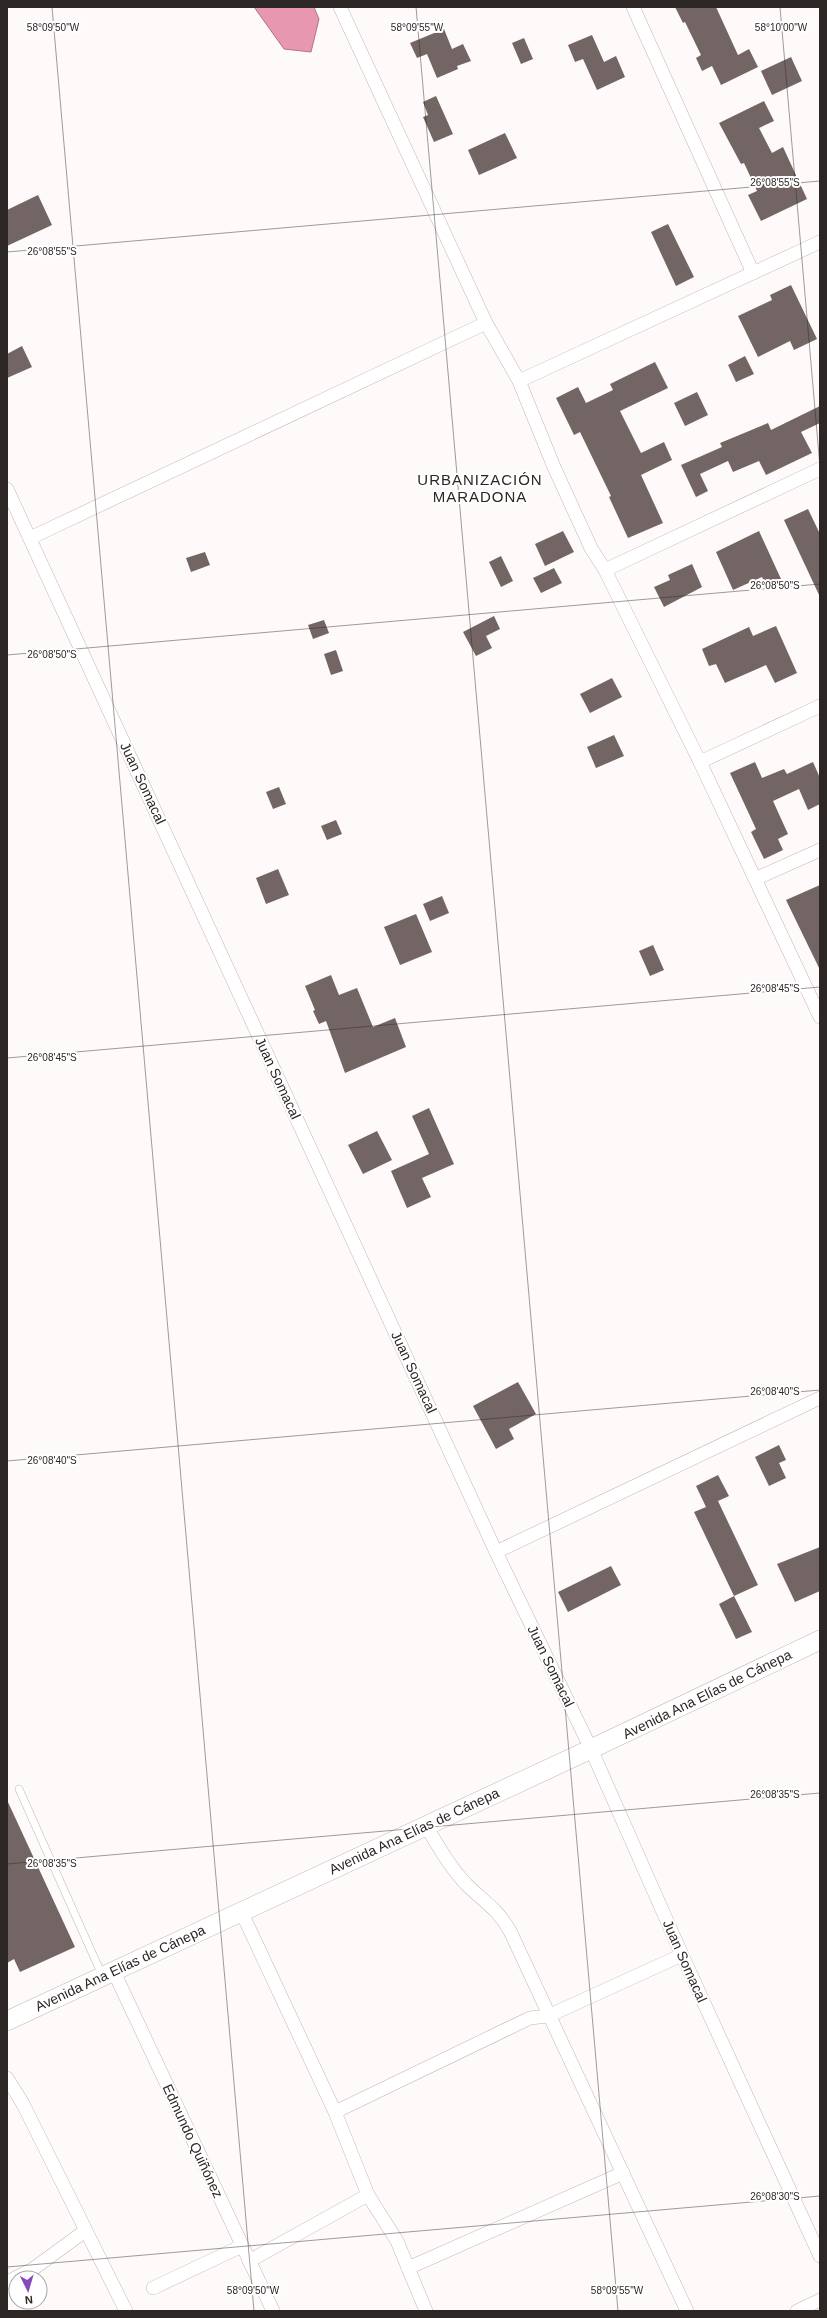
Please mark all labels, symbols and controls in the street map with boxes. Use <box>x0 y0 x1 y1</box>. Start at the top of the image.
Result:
text: 58°09'50"W <box>27 22 80 33</box>
text: 58°09'55"W <box>391 22 444 33</box>
text: 58°10'00"W <box>755 22 808 33</box>
text: 26°08'55"S <box>750 177 800 188</box>
text: 26°08'55"S <box>27 246 77 257</box>
district label: URBANIZACIÓN MARADONA <box>417 471 543 505</box>
text: 26°08'50"S <box>750 580 800 591</box>
text: 26°08'50"S <box>27 649 77 660</box>
street label: Juan Somacal <box>117 739 169 827</box>
text: 26°08'45"S <box>750 983 800 994</box>
street label: Juan Somacal <box>252 1034 304 1122</box>
text: 26°08'45"S <box>27 1052 77 1063</box>
street label: Juan Somacal <box>388 1328 440 1416</box>
text: 26°08'40"S <box>750 1386 800 1397</box>
text: 26°08'40"S <box>27 1455 77 1466</box>
street label: Juan Somacal <box>524 1623 578 1709</box>
street label: Avenida Ana Elías de Cánepa <box>620 1646 794 1742</box>
street label: Avenida Ana Elías de Cánepa <box>326 1784 502 1878</box>
text: 26°08'35"S <box>750 1789 800 1800</box>
text: 26°08'35"S <box>27 1858 77 1869</box>
street label: Juan Somacal <box>660 1917 710 2005</box>
street label: Avenida Ana Elías de Cánepa <box>32 1921 208 2015</box>
street label: Edmundo Quiñónez <box>160 2082 226 2200</box>
text: 26°08'30"S <box>750 2191 800 2202</box>
north arrow <box>8 2270 48 2310</box>
text: 58°09'50"W <box>227 2285 280 2296</box>
text: 58°09'55"W <box>591 2285 644 2296</box>
text: N <box>24 2294 33 2306</box>

